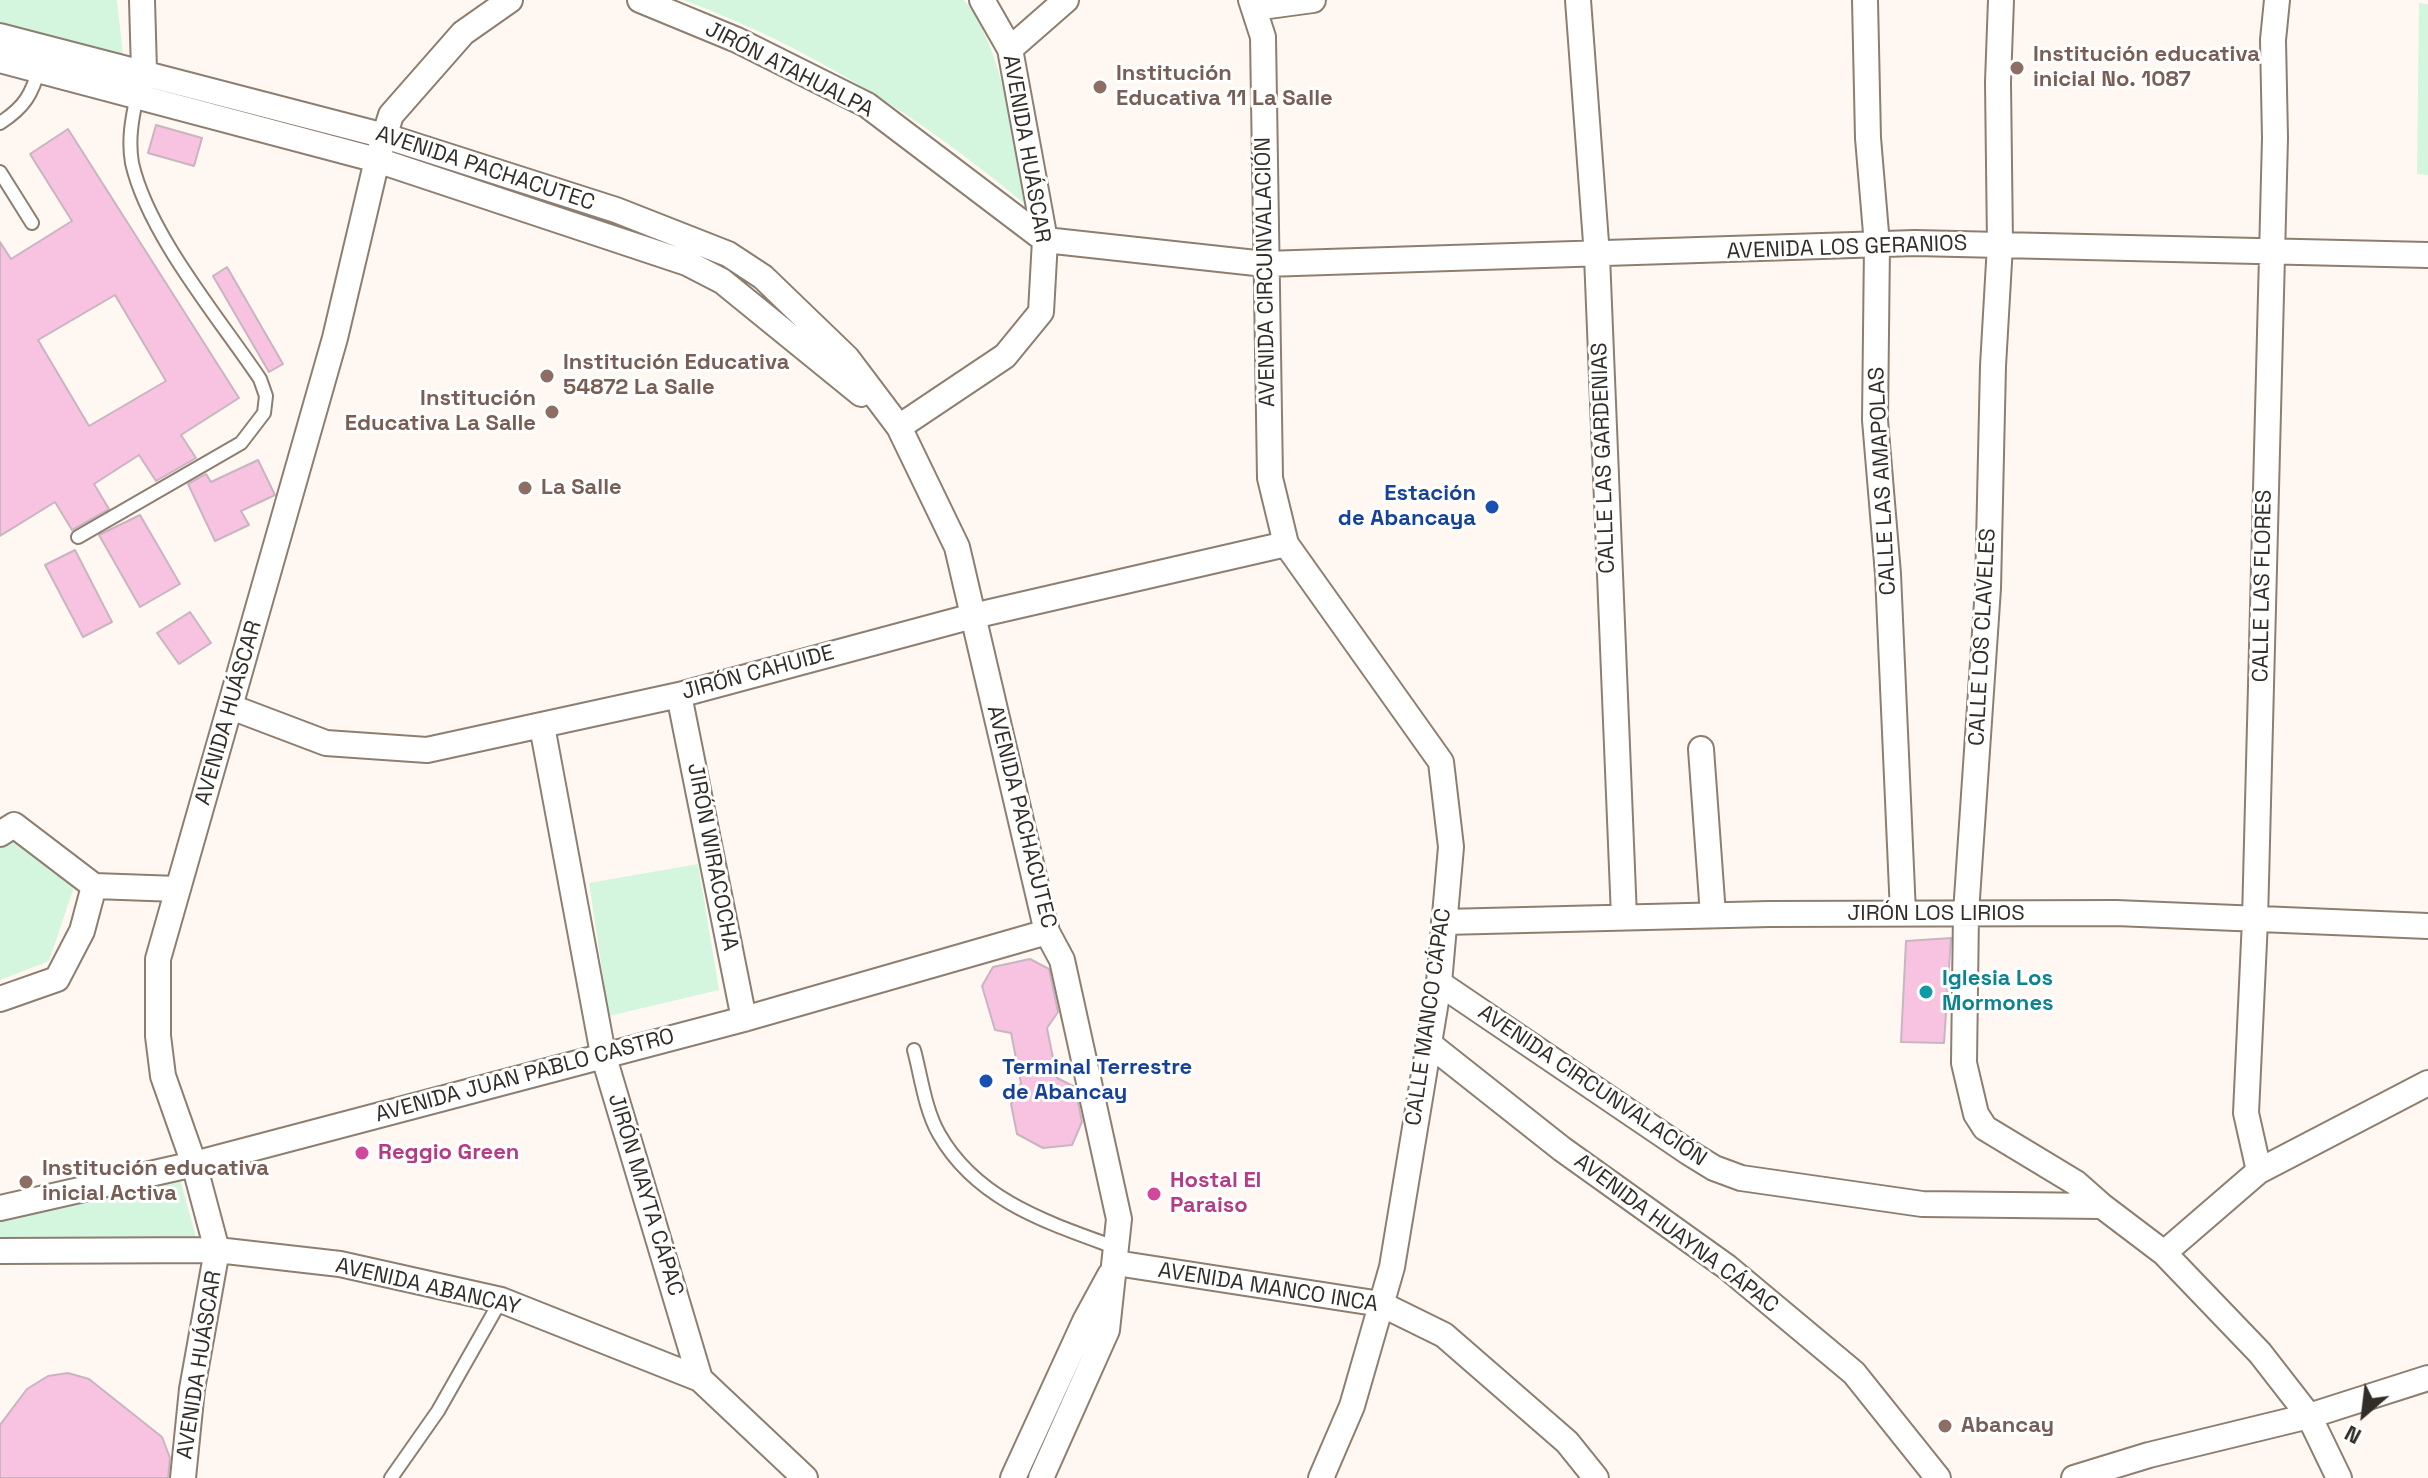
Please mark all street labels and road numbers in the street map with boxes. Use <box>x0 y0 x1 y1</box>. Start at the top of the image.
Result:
street label: JIRÓN ATAHUALPA <box>701 16 877 124</box>
street label: AVENIDA HUÁSCAR <box>996 53 1056 245</box>
street label: AVENIDA PACHACUTEC <box>372 121 598 217</box>
street label: AVENIDA CIRCUNVALACIÓN <box>1250 137 1282 407</box>
street label: AVENIDA LOS GERANIOS <box>1726 231 1968 265</box>
street label: CALLE LAS GARDENIAS <box>1587 342 1621 574</box>
street label: CALLE LAS AMAPOLAS <box>1864 366 1902 596</box>
street label: CALLE LAS FLORES <box>2248 489 2278 683</box>
street label: CALLE LOS CLAVELES <box>1964 527 2002 747</box>
street label: AVENIDA HUÁSCAR <box>190 618 268 808</box>
street label: JIRÓN CAHUIDE <box>679 640 837 706</box>
street label: AVENIDA PACHACUTEC <box>981 703 1061 931</box>
street label: JIRÓN WIRACOCHA <box>681 761 743 953</box>
street label: JIRÓN LOS LIRIOS <box>1847 901 2025 927</box>
street label: CALLE MANCO CÁPAC <box>1401 906 1457 1128</box>
street label: AVENIDA CIRCUNVALACIÓN <box>1473 1000 1711 1172</box>
street label: AVENIDA JUAN PABLO CASTRO <box>373 1023 677 1129</box>
street label: JIRÓN MAYTA CÁPAC <box>602 1091 688 1299</box>
street label: AVENIDA HUAYNA CÁPAC <box>1569 1149 1783 1319</box>
street label: AVENIDA ABANCAY <box>333 1253 523 1321</box>
street label: AVENIDA MANCO INCA <box>1156 1258 1380 1318</box>
street label: AVENIDA HUÁSCAR <box>172 1269 228 1461</box>

